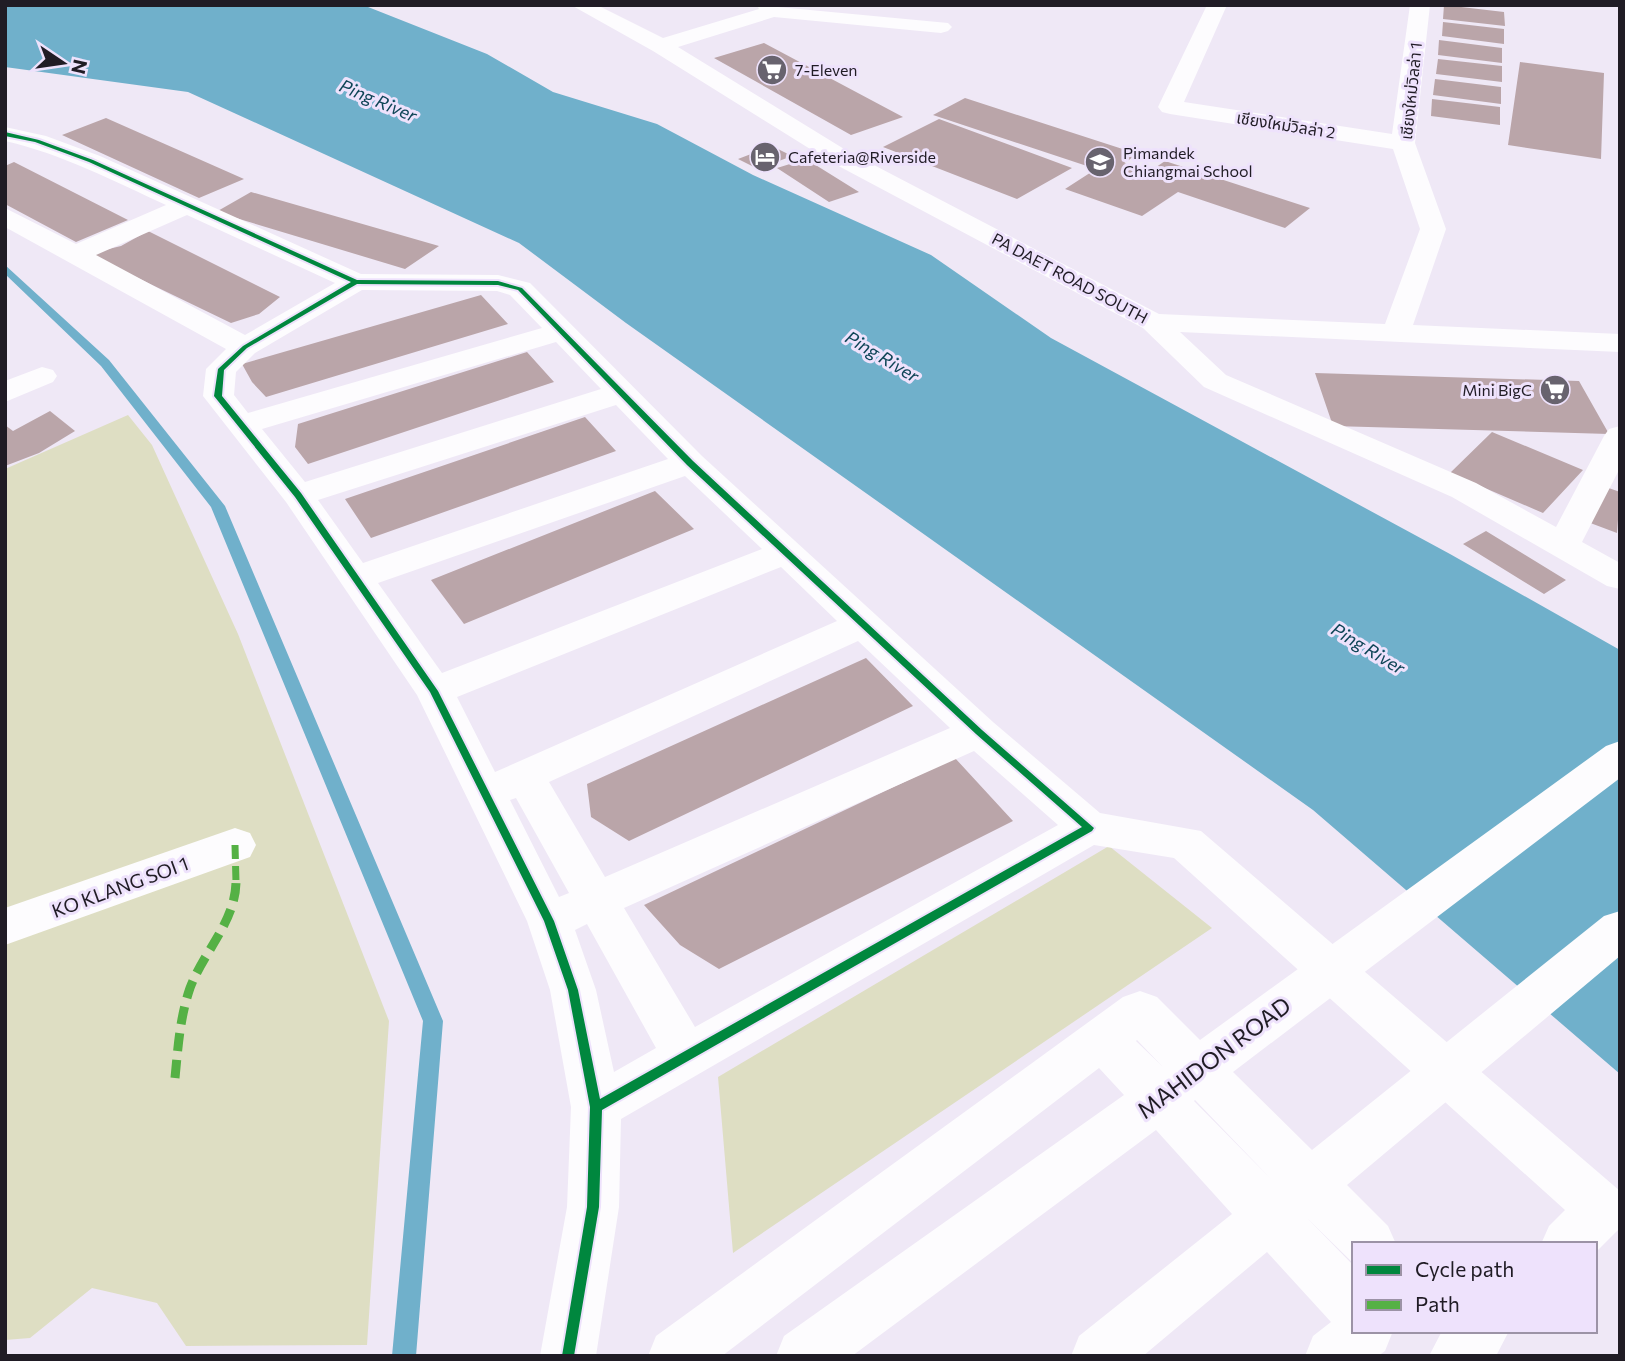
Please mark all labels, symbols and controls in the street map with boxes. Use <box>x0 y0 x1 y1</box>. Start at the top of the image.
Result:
north arrow <box>28 28 98 98</box>
street label: เชียงใหม่วิลล่า 1 <box>1396 41 1425 141</box>
supermarket icon: 7-Eleven <box>755 53 789 87</box>
text: N <box>67 57 93 76</box>
place label: 7-Eleven <box>795 60 858 79</box>
water label: Ping River <box>336 74 421 127</box>
street label: เชียงใหม่วิลล่า 2 <box>1235 107 1337 142</box>
hotel icon: Cafeteria@Riverside <box>748 140 782 174</box>
place label: Pimandek Chiangmai School <box>1123 143 1253 180</box>
school or university icon: Pimandek Chiangmai School <box>1083 145 1117 179</box>
place label: Cafeteria@Riverside <box>788 147 936 166</box>
street label: PA DAET ROAD SOUTH <box>989 228 1151 327</box>
water label: Ping River <box>842 326 924 387</box>
supermarket icon: Mini BigC <box>1538 373 1572 407</box>
place label: Mini BigC <box>1462 380 1532 399</box>
water label: Ping River <box>1328 618 1410 679</box>
street label: KO KLANG SOI 1 <box>48 851 191 922</box>
street label: MAHIDON ROAD <box>1131 990 1296 1124</box>
legend <box>1352 1242 1597 1333</box>
text: Cycle path <box>1415 1256 1514 1281</box>
text: Path <box>1415 1291 1460 1316</box>

